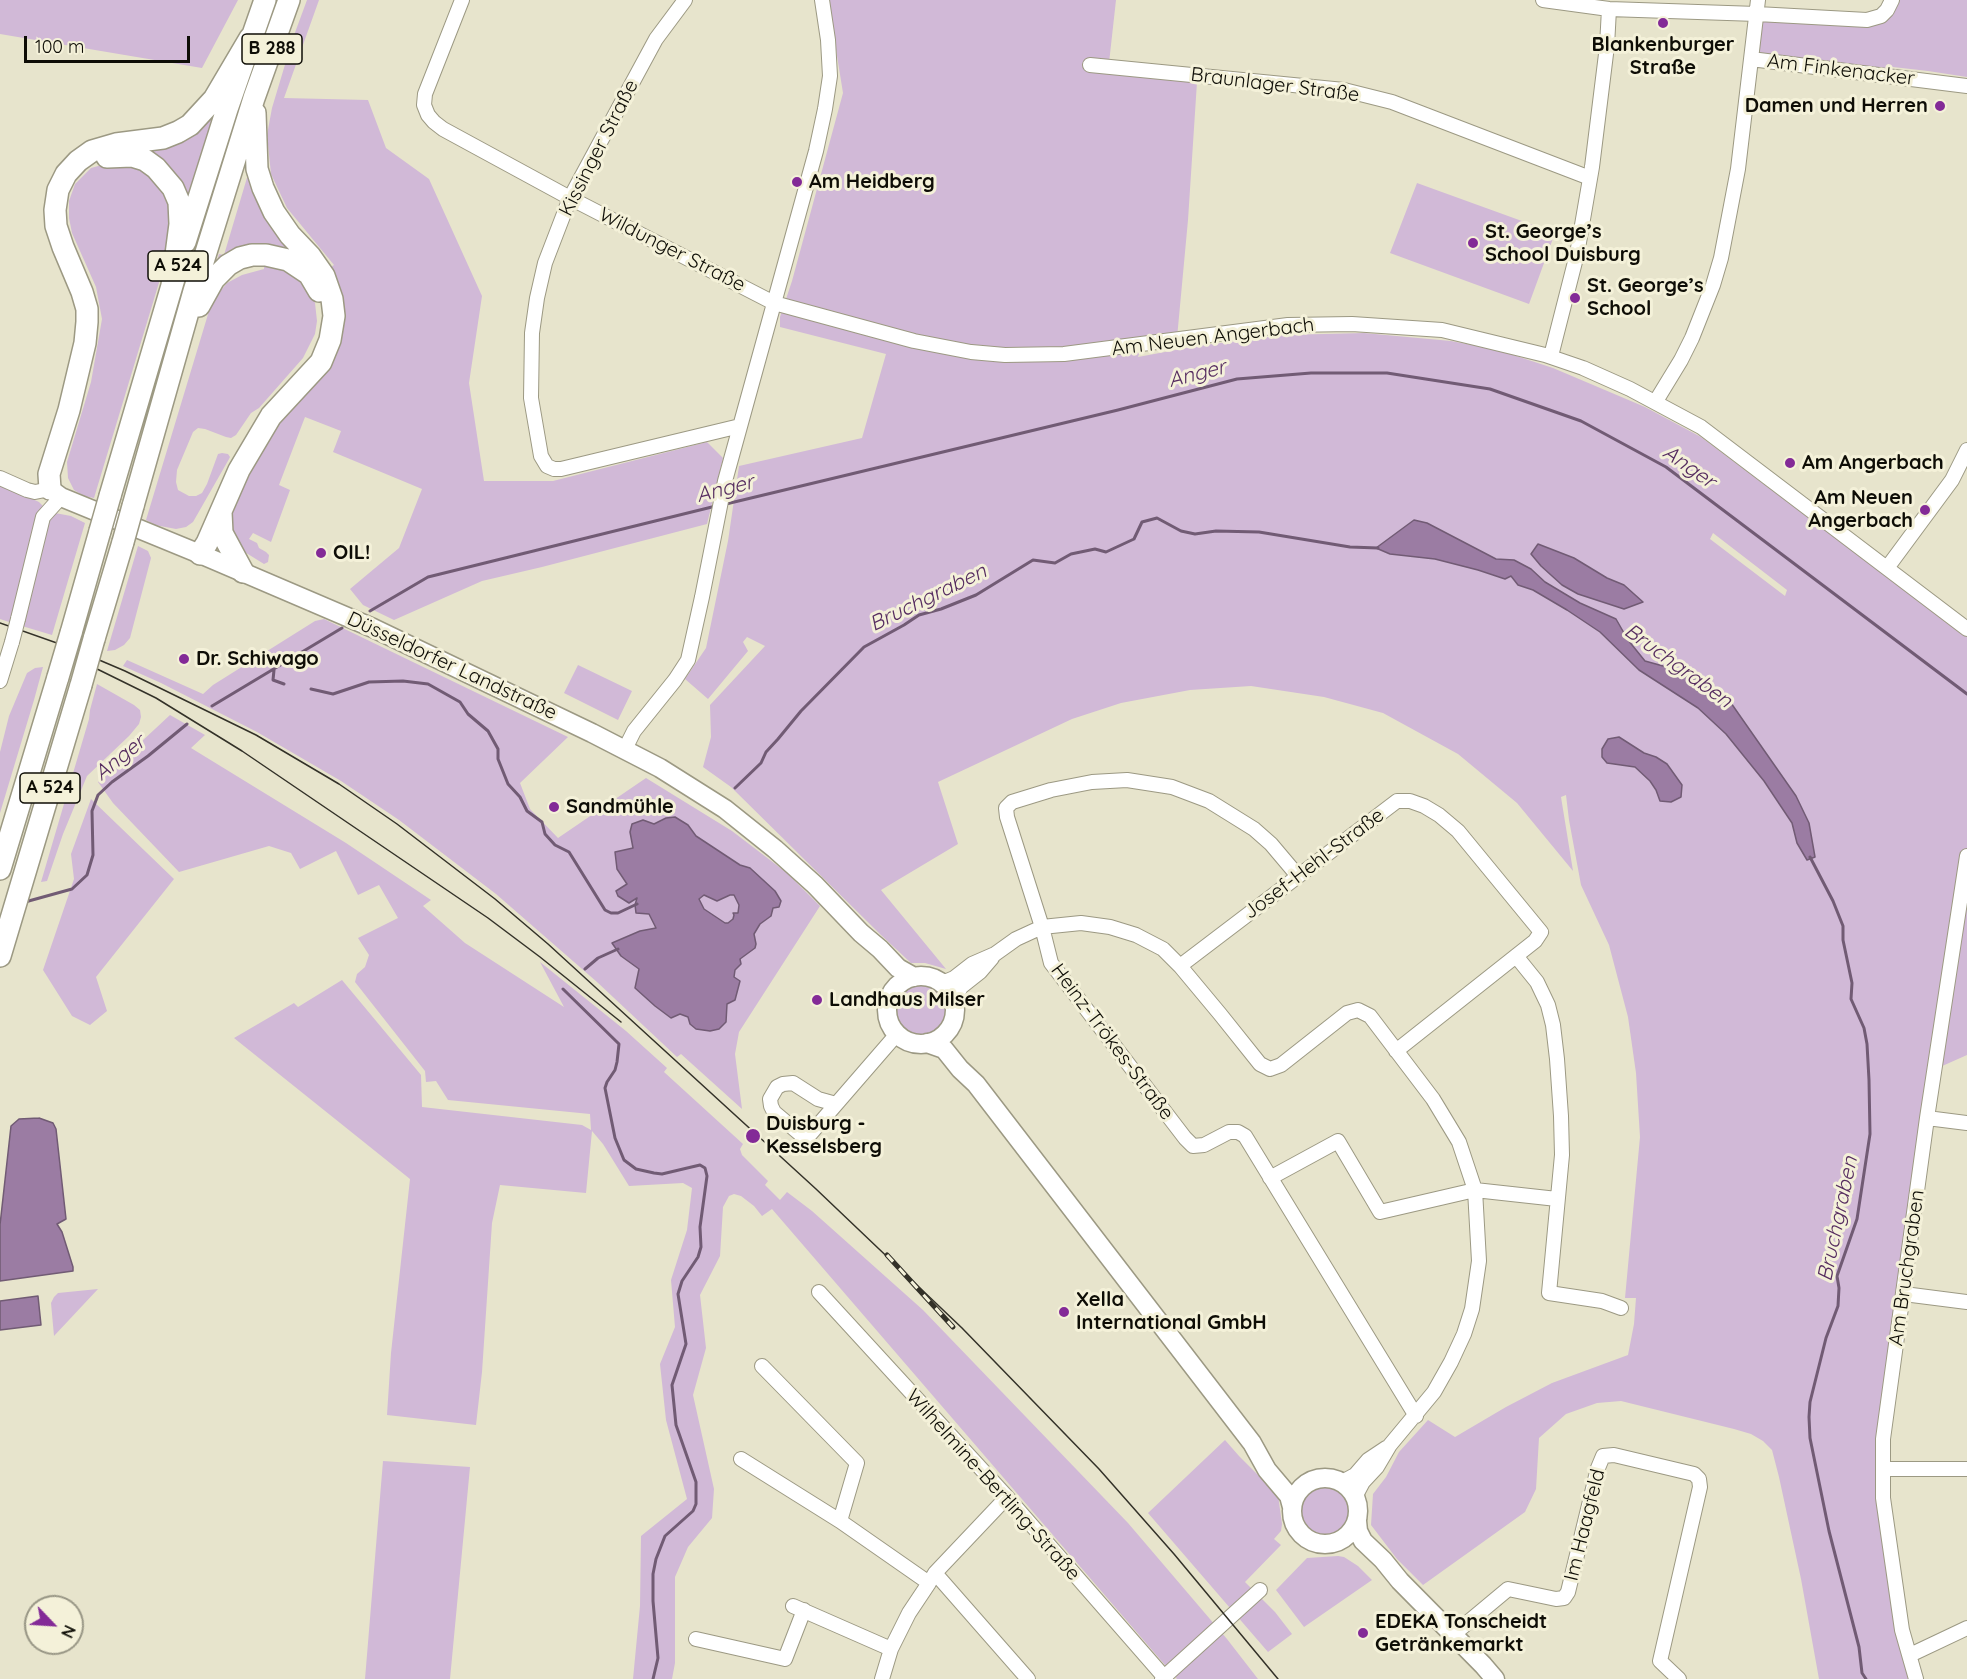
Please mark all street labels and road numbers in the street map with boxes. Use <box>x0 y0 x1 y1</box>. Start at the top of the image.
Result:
road number: B 288 <box>242 34 302 64</box>
street label: Am Finkenacker <box>1766 49 1916 91</box>
street label: Braunlager Straße <box>1189 63 1361 107</box>
street label: Kissinger Straße <box>554 76 644 220</box>
street label: Wildunger Straße <box>595 203 749 297</box>
road number: A 524 <box>148 251 208 281</box>
street label: Am Neuen Angerbach <box>1110 313 1316 361</box>
street label: Düsseldorfer Landstraße <box>343 607 561 725</box>
road number: A 524 <box>20 773 80 803</box>
street label: Josef-Hehl-Straße <box>1239 803 1389 925</box>
street label: Heinz-Trökes-Straße <box>1045 959 1179 1125</box>
street label: Am Bruchgraben <box>1884 1188 1930 1348</box>
street label: Wilhelmine-Bertling-Straße <box>901 1384 1085 1586</box>
street label: Im Haagfeld <box>1560 1467 1610 1583</box>

